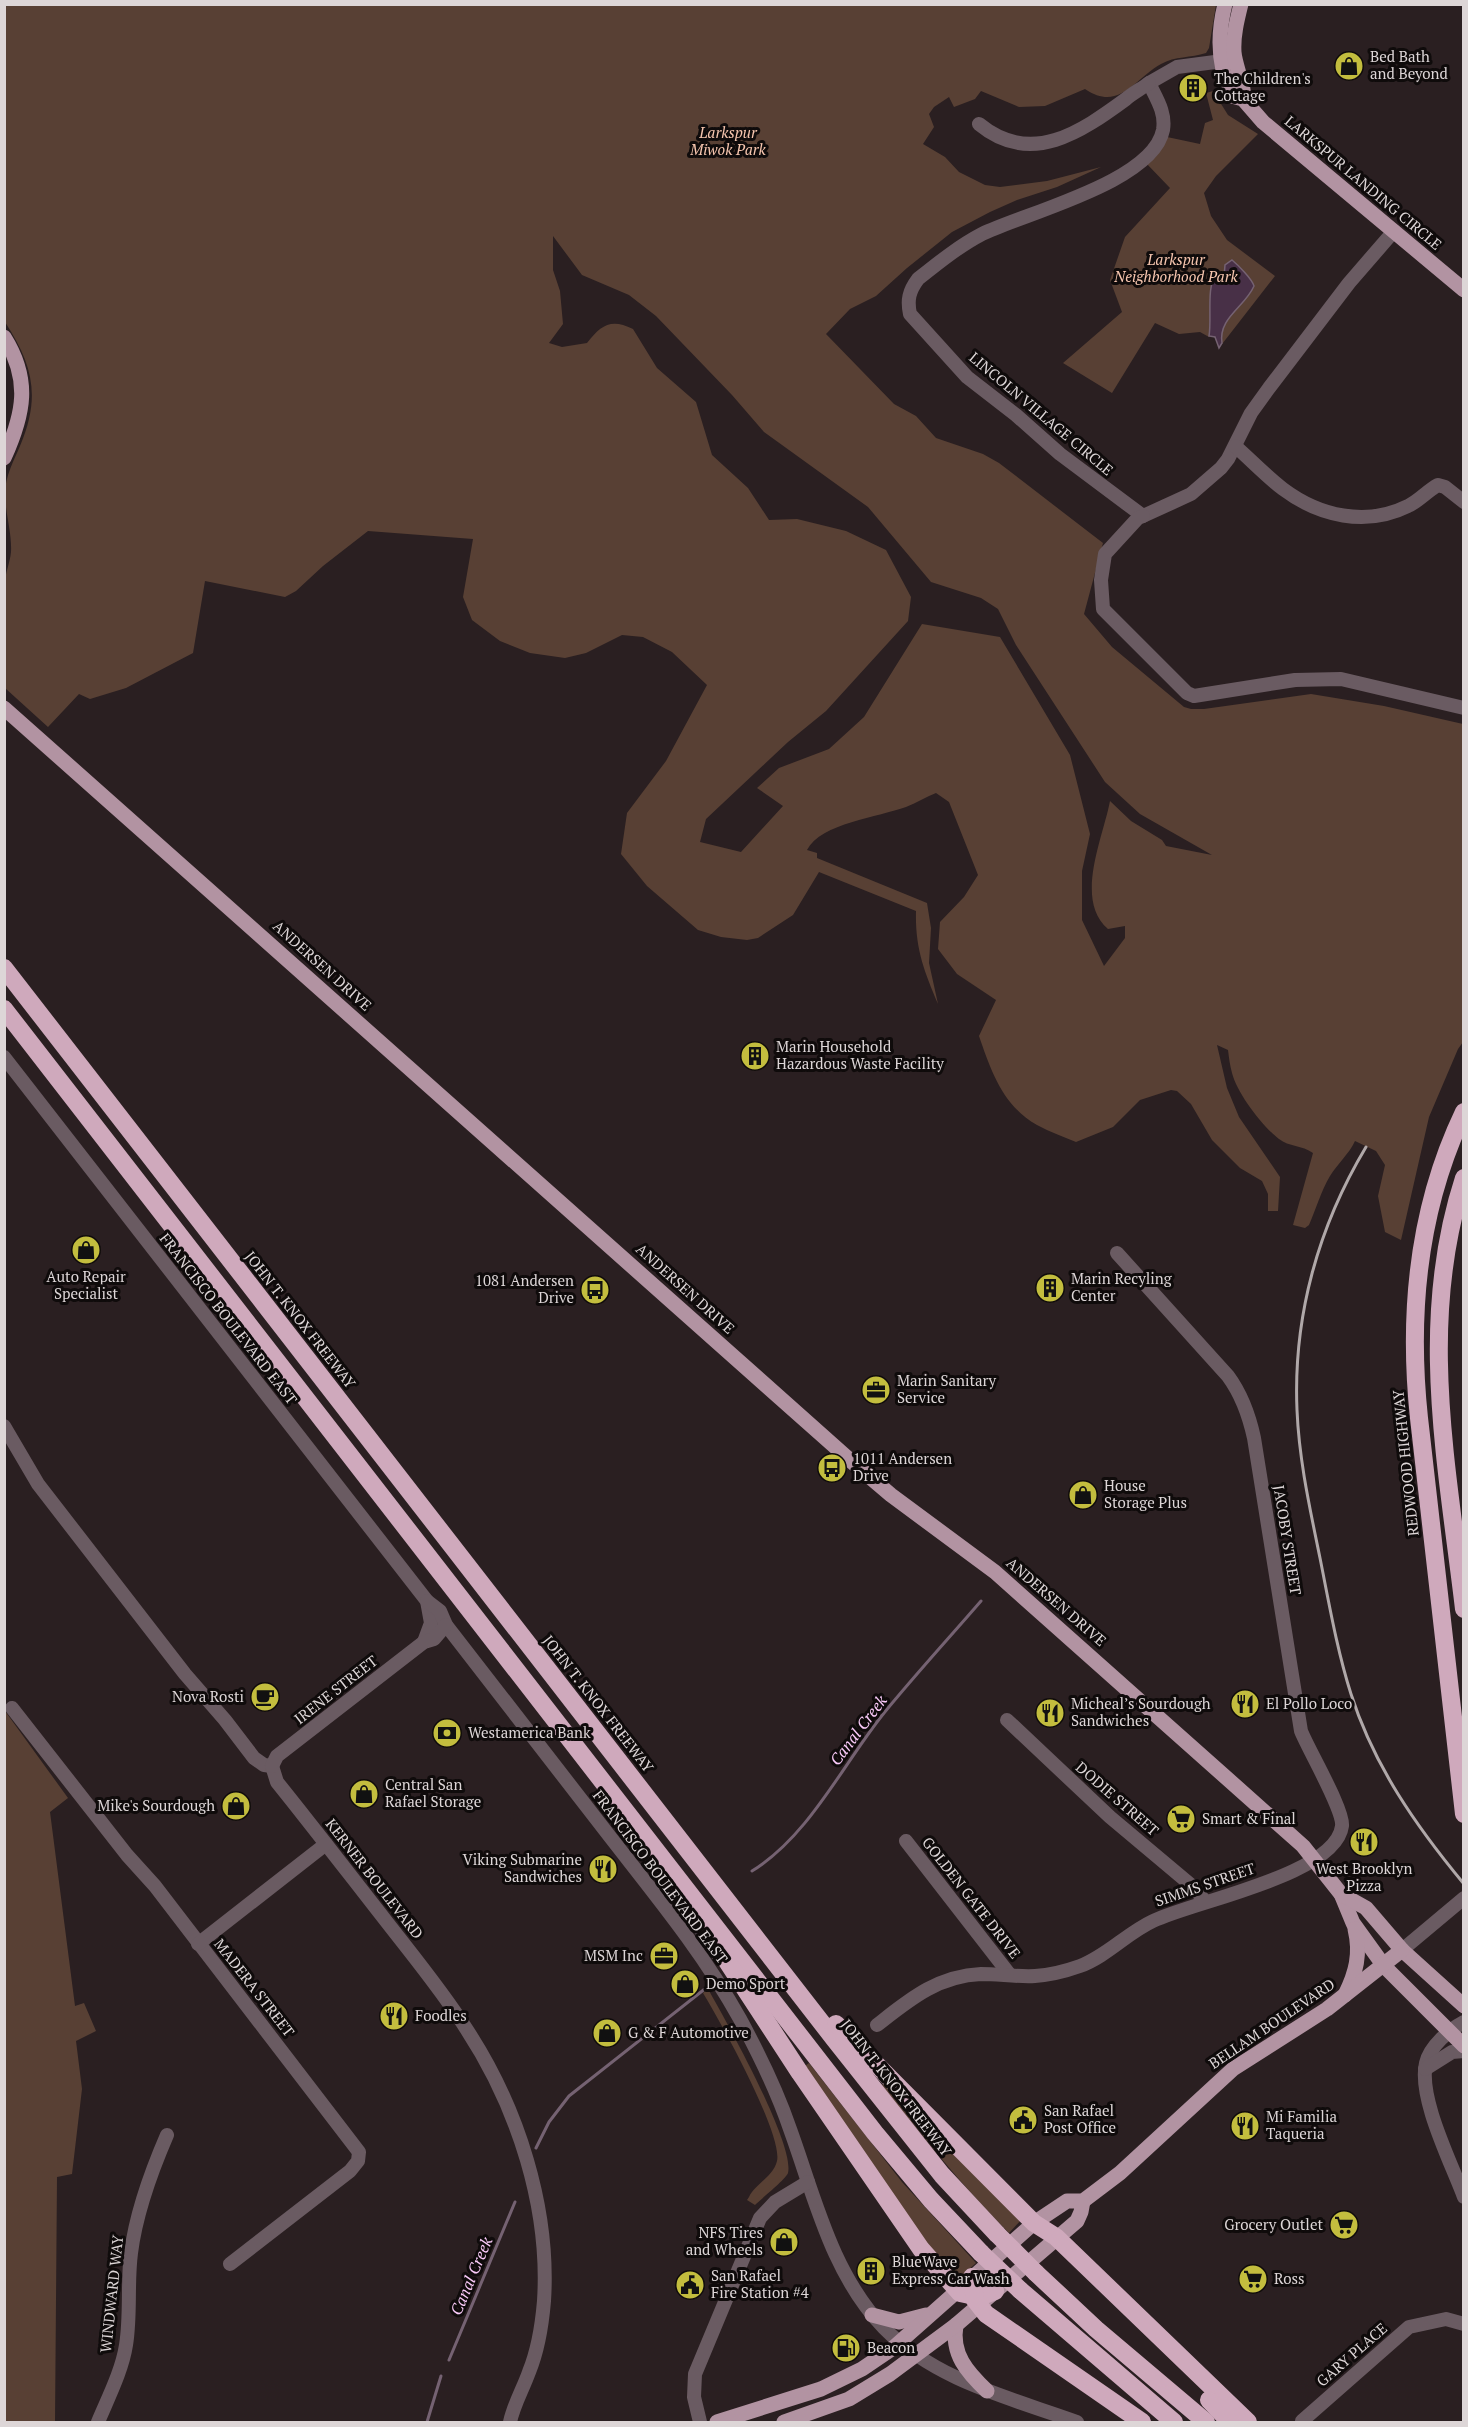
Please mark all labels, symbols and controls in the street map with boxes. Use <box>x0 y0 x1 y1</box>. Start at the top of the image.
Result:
place label: Bed Bath and Beyond <box>1370 46 1448 83</box>
shop icon: Bed Bath and Beyond <box>1333 50 1365 82</box>
place label: The Children's Cottage <box>1214 68 1311 105</box>
building icon: The Children's Cottage <box>1177 72 1209 104</box>
street label: LARKSPUR LANDING CIRCLE <box>1281 111 1446 254</box>
park label: Larkspur Miwok Park <box>689 122 766 159</box>
park label: Larkspur Neighborhood Park <box>1113 249 1238 286</box>
street label: LINCOLN VILLAGE CIRCLE <box>965 347 1118 479</box>
street label: ANDERSEN DRIVE <box>269 916 376 1015</box>
place label: Marin Household Hazardous Waste Facility <box>776 1036 944 1073</box>
building icon: Marin Household Hazardous Waste Facility <box>739 1040 771 1072</box>
street label: FRANCISCO BOULEVARD EAST <box>156 1229 302 1408</box>
shop icon: Auto Repair Specialist <box>70 1234 102 1266</box>
street label: ANDERSEN DRIVE <box>632 1239 739 1338</box>
street label: JOHN T. KNOX FREEWAY <box>241 1247 361 1392</box>
place label: Auto Repair Specialist <box>46 1266 126 1303</box>
place label: Marin Recyling Center <box>1071 1268 1173 1305</box>
place label: 1081 Andersen Drive <box>475 1270 574 1307</box>
building icon: Marin Recyling Center <box>1034 1272 1066 1304</box>
bus stop icon: 1081 Andersen Drive <box>579 1274 611 1306</box>
place label: Marin Sanitary Service <box>897 1370 997 1407</box>
office icon: Marin Sanitary Service <box>860 1374 892 1406</box>
street label: REDWOOD HIGHWAY <box>1387 1389 1423 1537</box>
place label: 1011 Andersen Drive <box>853 1448 952 1485</box>
bus stop icon: 1011 Andersen Drive <box>816 1452 848 1484</box>
place label: House Storage Plus <box>1104 1475 1187 1512</box>
shop icon: House Storage Plus <box>1067 1479 1099 1511</box>
street label: JACOBY STREET <box>1269 1483 1307 1596</box>
street label: ANDERSEN DRIVE <box>1003 1552 1111 1650</box>
street label: JOHN T. KNOX FREEWAY <box>539 1631 659 1776</box>
street label: IRENE STREET <box>290 1650 381 1728</box>
cafe icon: Nova Rosti <box>249 1681 281 1713</box>
place label: Nova Rosti <box>172 1686 244 1706</box>
restaurant icon: El Pollo Loco <box>1229 1688 1261 1720</box>
water label: Canal Creek <box>824 1690 892 1770</box>
place label: Micheal’s Sourdough Sandwiches <box>1071 1693 1211 1730</box>
place label: El Pollo Loco <box>1266 1693 1352 1713</box>
restaurant icon: Micheal’s Sourdough Sandwiches <box>1034 1697 1066 1729</box>
bank icon: Westamerica Bank <box>431 1717 463 1749</box>
place label: Westamerica Bank <box>468 1722 591 1742</box>
street label: DODIE STREET <box>1072 1757 1163 1840</box>
place label: Central San Rafael Storage <box>385 1774 481 1811</box>
shop icon: Central San Rafael Storage <box>348 1778 380 1810</box>
street label: FRANCISCO BOULEVARD EAST <box>589 1786 733 1967</box>
shop icon: Mike's Sourdough <box>220 1790 252 1822</box>
place label: Mike's Sourdough <box>97 1795 215 1815</box>
supermarket icon: Smart & Final <box>1165 1803 1197 1835</box>
place label: Smart & Final <box>1202 1808 1296 1828</box>
street label: KERNER BOULEVARD <box>322 1814 428 1943</box>
restaurant icon: West Brooklyn Pizza <box>1348 1826 1380 1858</box>
street label: GOLDEN GATE DRIVE <box>918 1832 1026 1962</box>
place label: Viking Submarine Sandwiches <box>462 1849 582 1886</box>
restaurant icon: Viking Submarine Sandwiches <box>587 1853 619 1885</box>
street label: SIMMS STREET <box>1152 1858 1257 1911</box>
place label: West Brooklyn Pizza <box>1316 1858 1412 1895</box>
street label: MADERA STREET <box>210 1934 299 2041</box>
office icon: MSM Inc <box>648 1940 680 1972</box>
place label: MSM Inc <box>584 1945 643 1965</box>
shop icon: Demo Sport <box>669 1968 701 2000</box>
place label: Demo Sport <box>706 1973 786 1993</box>
street label: BELLAM BOULEVARD <box>1205 1974 1338 2073</box>
restaurant icon: Foodles <box>378 2000 410 2032</box>
place label: Foodles <box>415 2005 467 2025</box>
street label: JOHN T. KNOX FREEWAY <box>837 2015 957 2160</box>
shop icon: G & F Automotive <box>591 2017 623 2049</box>
place label: G & F Automotive <box>628 2022 749 2042</box>
place label: San Rafael Post Office <box>1044 2100 1116 2137</box>
public building icon: San Rafael Post Office <box>1007 2104 1039 2136</box>
place label: Mi Familia Taqueria <box>1266 2106 1337 2143</box>
restaurant icon: Mi Familia Taqueria <box>1229 2110 1261 2142</box>
supermarket icon: Grocery Outlet <box>1328 2209 1360 2241</box>
place label: Grocery Outlet <box>1224 2214 1323 2234</box>
place label: NFS Tires and Wheels <box>686 2222 763 2259</box>
shop icon: NFS Tires and Wheels <box>768 2226 800 2258</box>
water label: Canal Creek <box>445 2233 497 2318</box>
street label: WINDWARD WAY <box>95 2234 127 2354</box>
place label: BlueWave Express Car Wash <box>892 2251 1010 2288</box>
building icon: BlueWave Express Car Wash <box>855 2255 887 2287</box>
supermarket icon: Ross <box>1237 2263 1269 2295</box>
place label: San Rafael Fire Station #4 <box>711 2265 809 2302</box>
place label: Ross <box>1274 2268 1305 2288</box>
public building icon: San Rafael Fire Station #4 <box>674 2269 706 2301</box>
street label: GARY PLACE <box>1312 2318 1391 2390</box>
fuel station icon: Beacon <box>830 2332 862 2364</box>
place label: Beacon <box>867 2337 915 2357</box>

